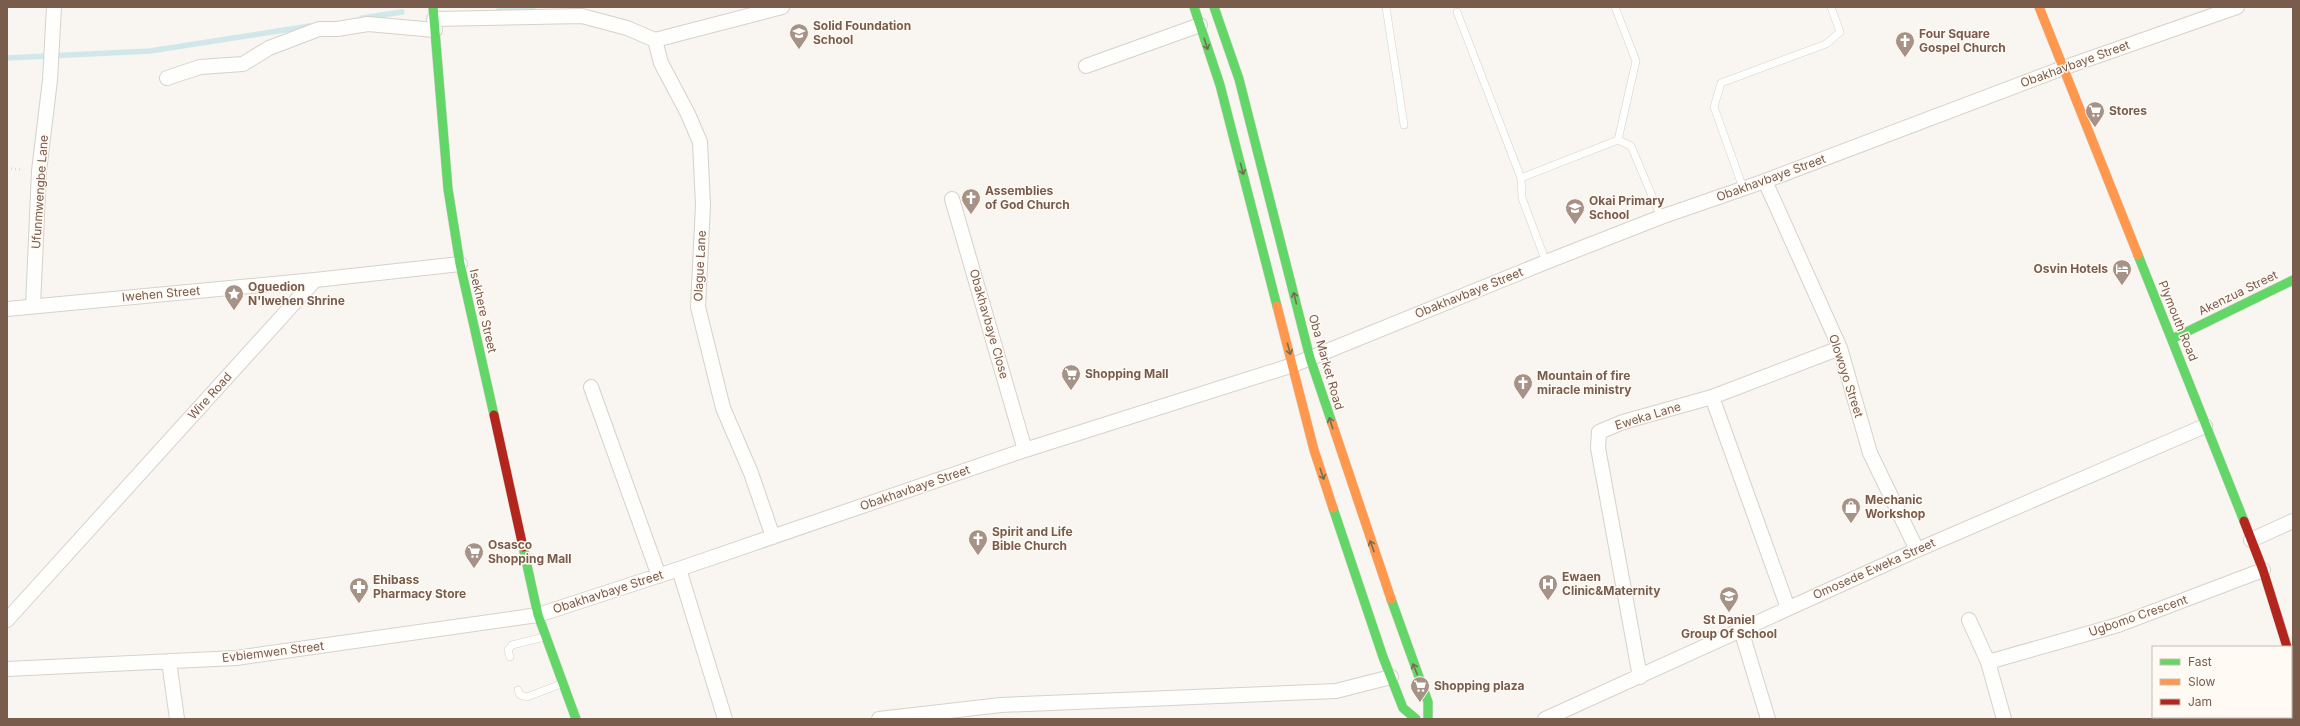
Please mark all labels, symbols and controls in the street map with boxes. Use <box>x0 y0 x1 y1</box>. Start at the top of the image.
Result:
place label: Solid Foundation School <box>813 18 911 47</box>
school or university icon: Solid Foundation School <box>788 22 810 50</box>
place label: Four Square Gospel Church <box>1919 26 2006 55</box>
church icon: Four Square Gospel Church <box>1894 30 1916 58</box>
one-way arrow <box>1203 37 1210 50</box>
street label: Obakhavbaye Street <box>2018 37 2132 90</box>
supermarket icon: Stores <box>2084 100 2106 128</box>
place label: Stores <box>2109 103 2147 118</box>
street label: Ufunmwengbe Lane <box>28 134 51 250</box>
street label: Obakhavbaye Street <box>1714 151 1828 204</box>
one-way arrow <box>1239 162 1246 175</box>
place label: Assemblies of God Church <box>985 183 1070 212</box>
church icon: Assemblies of God Church <box>960 187 982 215</box>
place label: Okai Primary School <box>1589 193 1665 222</box>
school or university icon: Okai Primary School <box>1564 197 1586 225</box>
street label: Olague Lane <box>690 230 709 302</box>
hotel icon: Osvin Hotels <box>2111 258 2133 286</box>
place label: Osvin Hotels <box>2034 261 2108 276</box>
street label: Obakhavbaye Street <box>1413 264 1525 321</box>
street label: Isekhere Street <box>467 267 500 354</box>
street label: Obakhavbaye Close <box>967 267 1012 380</box>
street label: Akenzua Street <box>2196 267 2280 318</box>
street label: Plymouth Road <box>2155 278 2201 363</box>
place label: Oguedion N'Iwehen Shrine <box>248 279 345 308</box>
street label: Iwehen Street <box>121 283 201 304</box>
place icon: Oguedion N'Iwehen Shrine <box>223 283 245 311</box>
one-way arrow <box>1291 292 1299 305</box>
street label: Oba Market Road <box>1306 312 1347 411</box>
street label: Olowoyo Street <box>1826 332 1867 419</box>
one-way arrow <box>1286 342 1293 355</box>
supermarket icon: Shopping Mall <box>1060 363 1082 391</box>
place label: Shopping Mall <box>1085 366 1169 381</box>
place label: Mountain of fire miracle ministry <box>1537 368 1632 397</box>
street label: Wire Road <box>185 369 235 422</box>
church icon: Mountain of fire miracle ministry <box>1512 372 1534 400</box>
street label: Eweka Lane <box>1613 398 1683 433</box>
one-way arrow <box>1327 416 1334 429</box>
street label: Obakhavbaye Street <box>858 462 972 513</box>
one-way arrow <box>1319 468 1326 481</box>
place label: Mechanic Workshop <box>1865 492 1926 521</box>
shop icon: Mechanic Workshop <box>1840 496 1862 524</box>
place label: Spirit and Life Bible Church <box>992 524 1073 553</box>
church icon: Spirit and Life Bible Church <box>967 528 989 556</box>
street label: Omosede Eweka Street <box>1810 535 1937 602</box>
place label: Osasco Shopping Mall <box>488 537 572 566</box>
one-way arrow <box>1368 540 1375 553</box>
supermarket icon: Osasco Shopping Mall <box>463 541 485 569</box>
street label: Obakhavbaye Street <box>551 567 665 616</box>
place label: Ewaen Clinic&Maternity <box>1562 569 1661 598</box>
place label: Ehibass Pharmacy Store <box>373 572 466 601</box>
hospital icon: Ewaen Clinic&Maternity <box>1537 573 1559 601</box>
pharmacy icon: Ehibass Pharmacy Store <box>348 576 370 604</box>
school or university icon: St Daniel Group Of School <box>1718 585 1740 613</box>
street label: Ugbomo Crescent <box>2087 592 2189 639</box>
place label: St Daniel Group Of School <box>1681 612 1777 641</box>
street label: Evbiemwen Street <box>221 638 325 665</box>
legend <box>2152 646 2292 718</box>
text: Fast <box>2188 654 2212 669</box>
one-way arrow <box>1411 663 1418 675</box>
text: Slow <box>2188 674 2216 689</box>
supermarket icon: Shopping plaza <box>1409 675 1431 703</box>
place label: Shopping plaza <box>1434 678 1525 693</box>
text: Jam <box>2188 694 2212 709</box>

